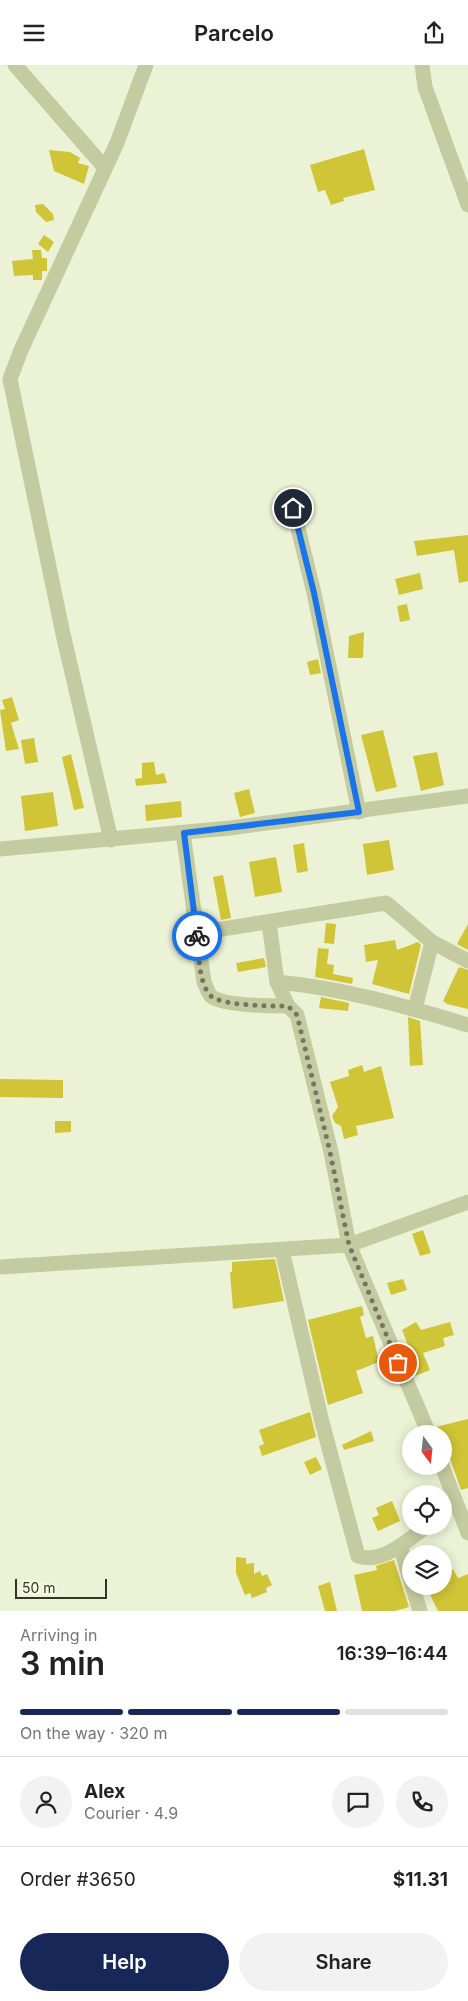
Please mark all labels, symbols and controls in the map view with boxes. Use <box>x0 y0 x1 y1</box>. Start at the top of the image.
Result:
icon: menu <box>20 19 48 47</box>
icon: share <box>420 19 448 47</box>
text: Parcelo <box>194 20 274 46</box>
pin <box>272 487 314 529</box>
icon: home <box>279 494 307 522</box>
courier <box>172 911 222 961</box>
icon: bike <box>183 922 211 950</box>
pin <box>377 1342 419 1384</box>
icon: bag <box>384 1349 412 1377</box>
north arrow <box>402 1425 452 1475</box>
map controls <box>402 1425 452 1595</box>
button: locate <box>402 1485 452 1535</box>
button: layers <box>402 1545 452 1595</box>
scale bar <box>15 1576 108 1599</box>
text: 50 m <box>22 1579 56 1596</box>
text: Arriving in <box>20 1625 97 1645</box>
text: 16:39–16:44 <box>336 1642 448 1665</box>
text: 3 min <box>20 1644 105 1683</box>
text: On the way · 320 m <box>20 1723 167 1743</box>
button: person <box>20 1776 72 1828</box>
button: chat <box>332 1776 384 1828</box>
button: phone <box>396 1776 448 1828</box>
text: Alex <box>84 1780 125 1803</box>
text: Courier · 4.9 <box>84 1803 178 1823</box>
text: Order #3650 <box>20 1868 136 1891</box>
text: $11.31 <box>393 1868 448 1891</box>
button: Help <box>20 1933 229 1991</box>
button: Share <box>239 1933 448 1991</box>

